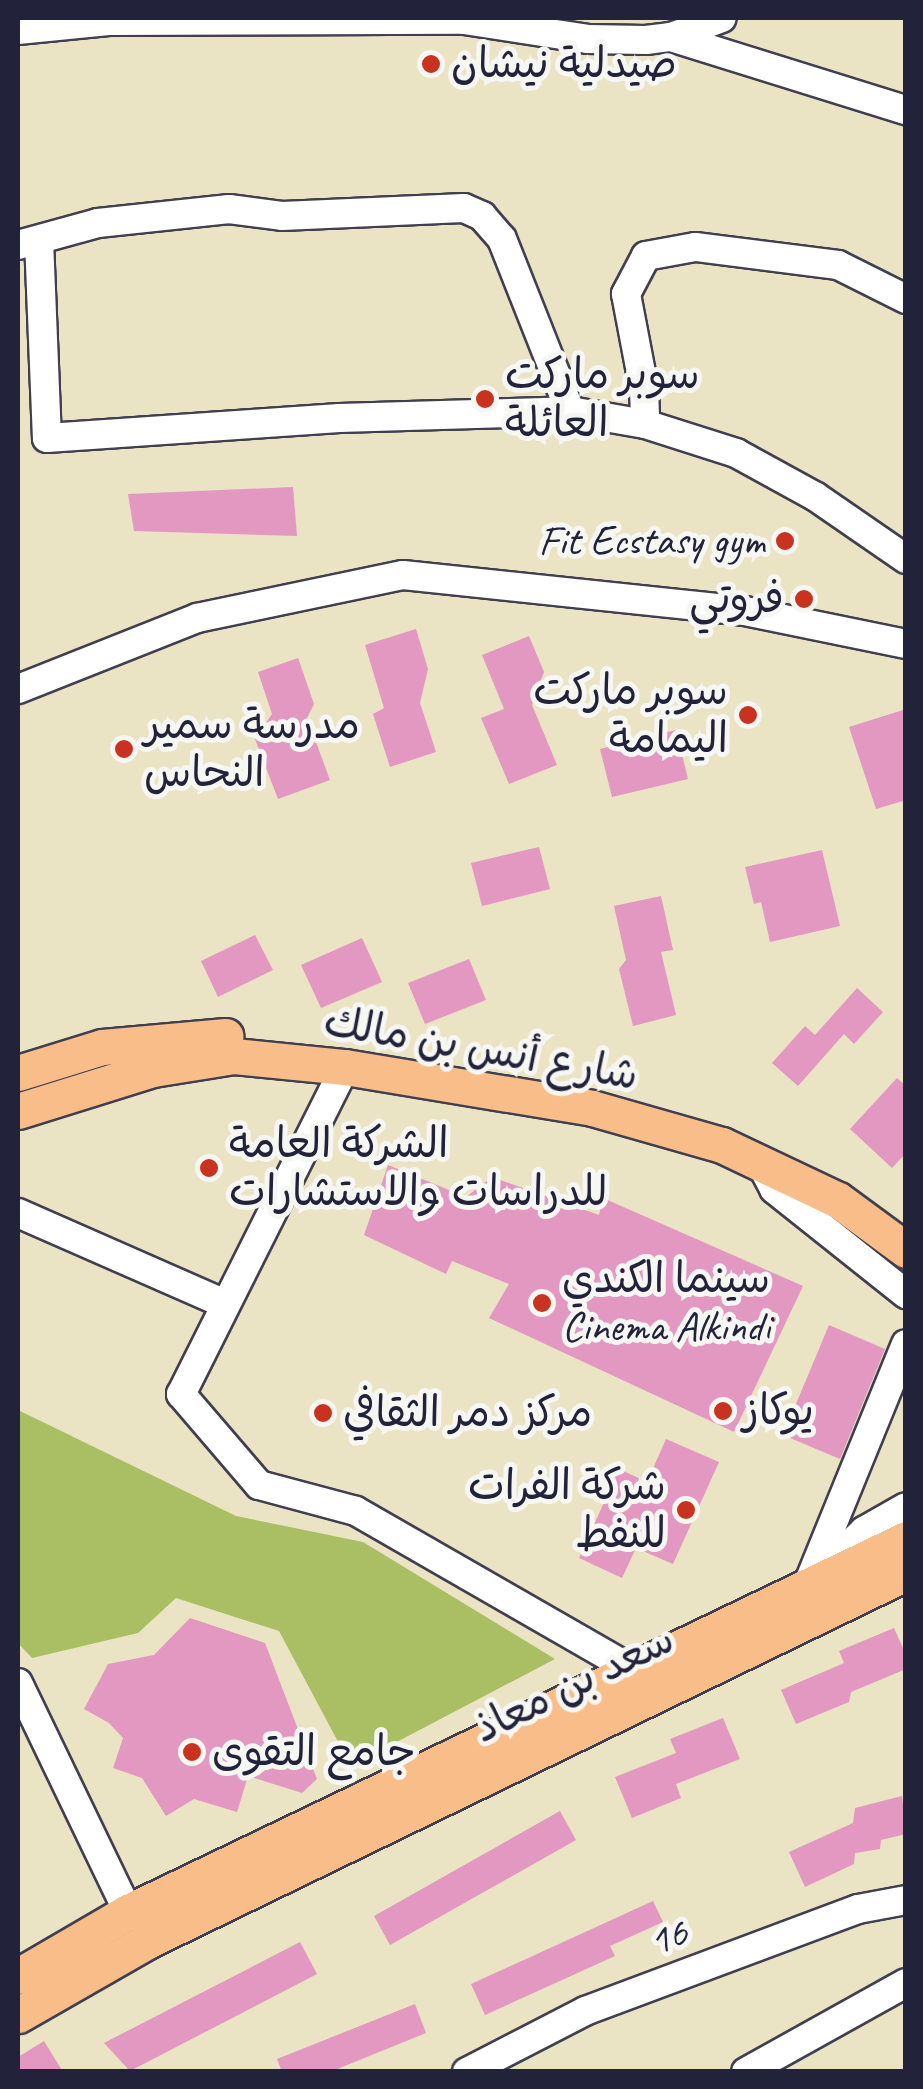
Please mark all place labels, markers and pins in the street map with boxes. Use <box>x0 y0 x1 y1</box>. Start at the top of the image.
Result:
place label: صيدلية نيشان <box>451 39 677 89</box>
marker: صيدلية نيشان <box>420 53 442 75</box>
place label: سوبر ماركت العائلة <box>505 350 700 448</box>
marker: سوبر ماركت العائلة <box>474 388 496 410</box>
place label: Fit Ecstasy gym <box>538 516 765 566</box>
marker: Fit Ecstasy gym <box>774 530 796 552</box>
place label: فروتي <box>689 574 784 624</box>
marker: فروتي <box>793 588 815 610</box>
place label: سوبر ماركت اليمامة <box>533 666 728 764</box>
place label: مدرسة سمير النحاس <box>144 700 360 798</box>
marker: سوبر ماركت اليمامة <box>737 704 759 726</box>
marker: مدرسة سمير النحاس <box>113 738 135 760</box>
place label: الشركة العامة للدراسات والاستشارات <box>229 1119 607 1218</box>
marker: الشركة العامة للدراسات والاستشارات <box>198 1157 220 1179</box>
place label: سينما الكندي Cinema Alkindi <box>562 1254 770 1352</box>
marker: سينما الكندي Cinema Alkindi <box>531 1292 553 1314</box>
place label: يوكاز <box>743 1386 814 1436</box>
place label: مركز دمر الثقافي <box>343 1388 592 1438</box>
marker: يوكاز <box>712 1400 734 1422</box>
marker: مركز دمر الثقافي <box>312 1402 334 1424</box>
place label: شركة الفرات للنفط <box>468 1461 666 1560</box>
marker: شركة الفرات للنفط <box>675 1499 697 1521</box>
place label: جامع التقوى <box>212 1727 416 1777</box>
marker: جامع التقوى <box>181 1741 203 1763</box>

